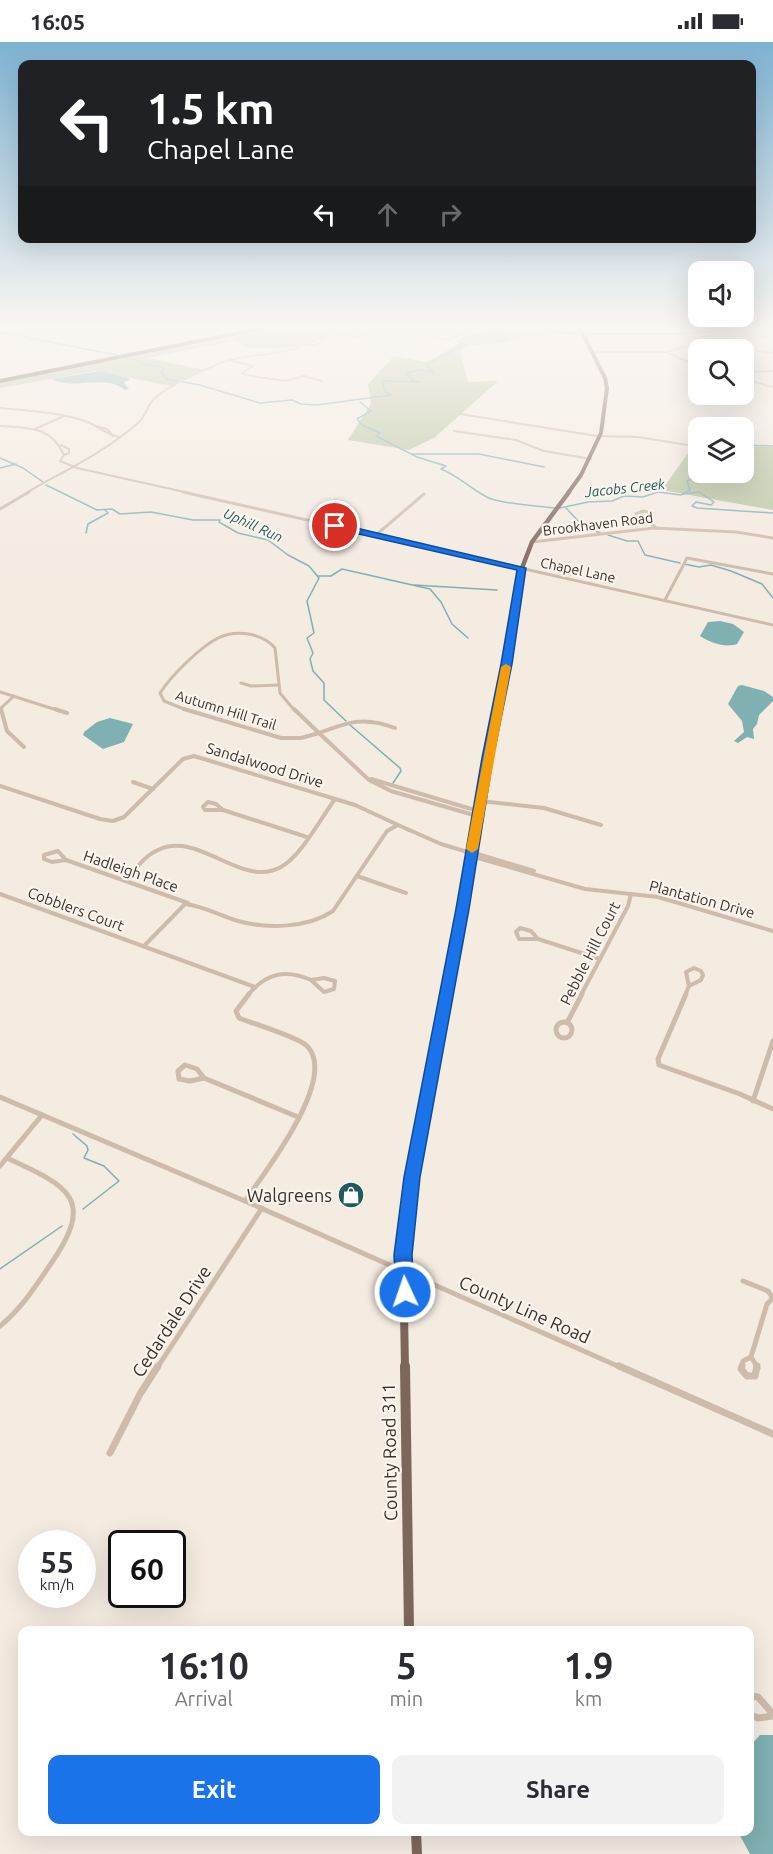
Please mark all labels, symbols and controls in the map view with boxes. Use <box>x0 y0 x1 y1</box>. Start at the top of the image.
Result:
text: 16:05 <box>30 9 85 34</box>
icon: left <box>48 84 126 162</box>
text: 1.5 km <box>147 85 274 132</box>
text: Chapel Lane <box>147 134 295 164</box>
icon: left <box>308 198 341 231</box>
icon: ahead <box>371 198 404 231</box>
icon: right <box>434 198 467 231</box>
map controls <box>688 261 754 483</box>
button: sound <box>688 261 754 327</box>
button: search <box>688 339 754 405</box>
button: layers <box>688 417 754 483</box>
water label: Jacobs Creek <box>583 476 667 500</box>
pin <box>309 500 360 551</box>
water label: Uphill Run <box>221 505 285 545</box>
icon: arrive <box>318 509 351 542</box>
street label: Brookhaven Road <box>542 509 654 539</box>
street label: Chapel Lane <box>539 554 617 586</box>
street label: Autumn Hill Trail <box>174 687 279 733</box>
street label: Sandalwood Drive <box>204 739 326 791</box>
street label: Hadleigh Place <box>81 847 181 895</box>
street label: Plantation Drive <box>647 877 757 921</box>
street label: Cobblers Court <box>25 884 127 934</box>
street label: Pebble Hill Court <box>557 898 623 1007</box>
shop icon: Walgreens <box>336 1180 366 1210</box>
place label: Walgreens <box>247 1185 332 1205</box>
position arrow <box>373 1260 437 1324</box>
street label: Cedardale Drive <box>128 1262 214 1380</box>
street label: County Line Road <box>456 1271 594 1347</box>
street label: County Road 311 <box>378 1383 400 1521</box>
speed limit sign: 60 <box>108 1530 186 1608</box>
text: 55 <box>40 1545 74 1579</box>
text: km/h <box>40 1576 74 1593</box>
text: 16:10 <box>159 1645 249 1686</box>
text: 5 <box>396 1645 416 1686</box>
text: 1.9 <box>564 1645 613 1686</box>
text: Arrival <box>175 1687 233 1710</box>
text: min <box>390 1687 423 1710</box>
text: km <box>575 1687 602 1710</box>
button: Exit <box>48 1755 380 1824</box>
button: Share <box>392 1755 724 1824</box>

